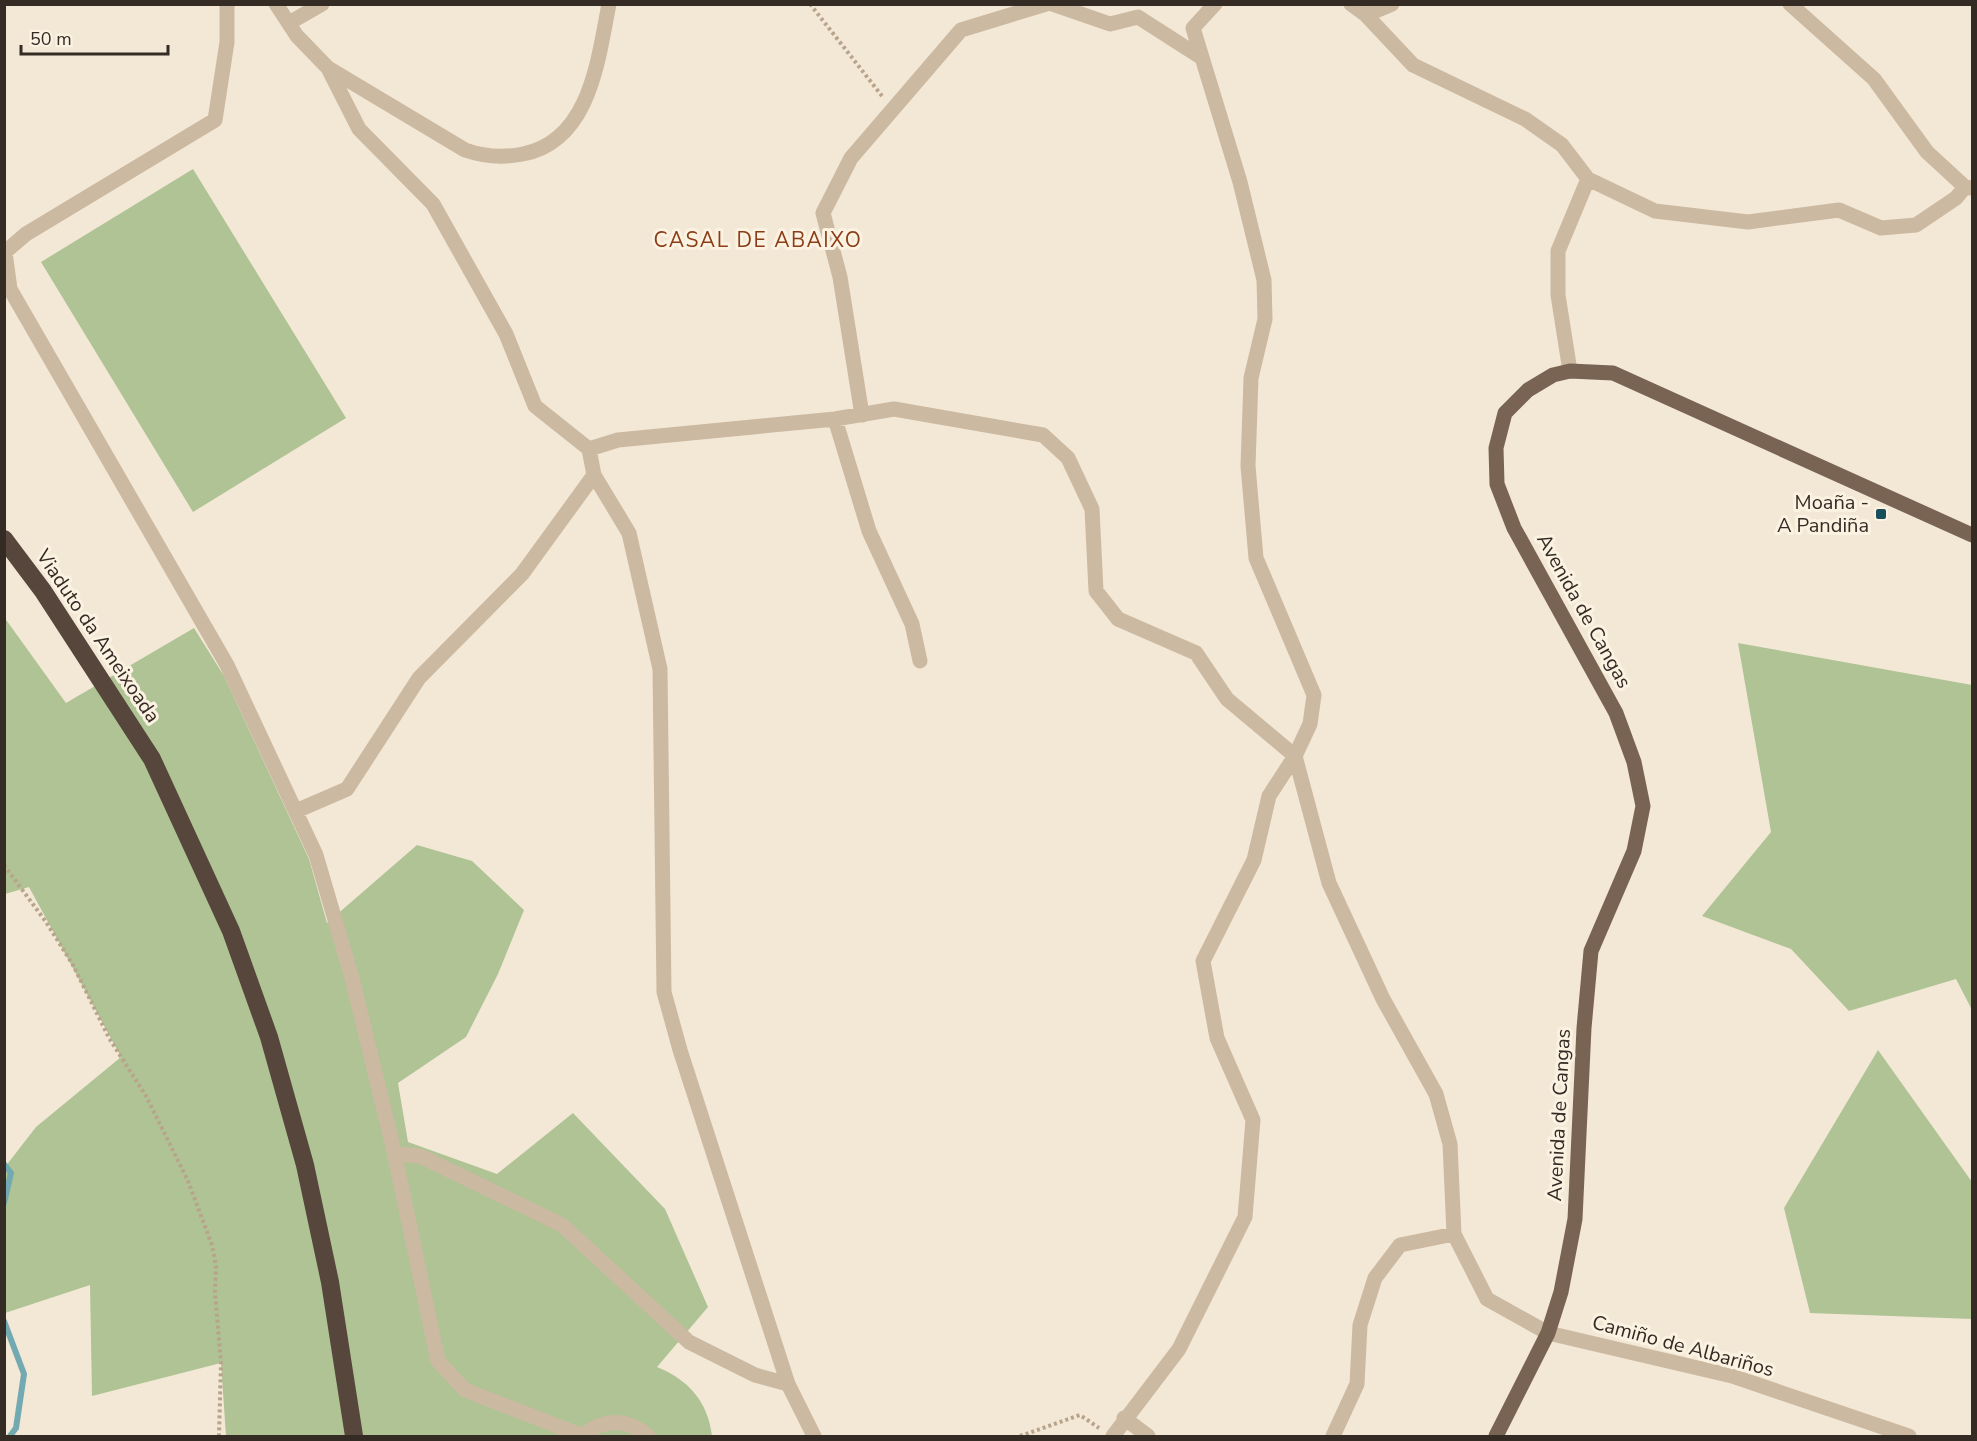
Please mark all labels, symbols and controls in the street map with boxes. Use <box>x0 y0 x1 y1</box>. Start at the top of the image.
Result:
scale bar <box>21 18 168 56</box>
text: 50 m <box>30 27 72 51</box>
district label: CASAL DE ABAIXO <box>654 226 862 254</box>
place label: Moaña - A Pandiña <box>1777 489 1869 539</box>
marker: Moaña - A Pandiña <box>1874 507 1888 521</box>
street label: Avenida de Cangas <box>1530 529 1638 693</box>
street label: Viaduto da Ameixoada <box>29 543 166 728</box>
street label: Avenida de Cangas <box>1541 1028 1577 1202</box>
street label: Camiño de Albariños <box>1589 1309 1777 1383</box>

